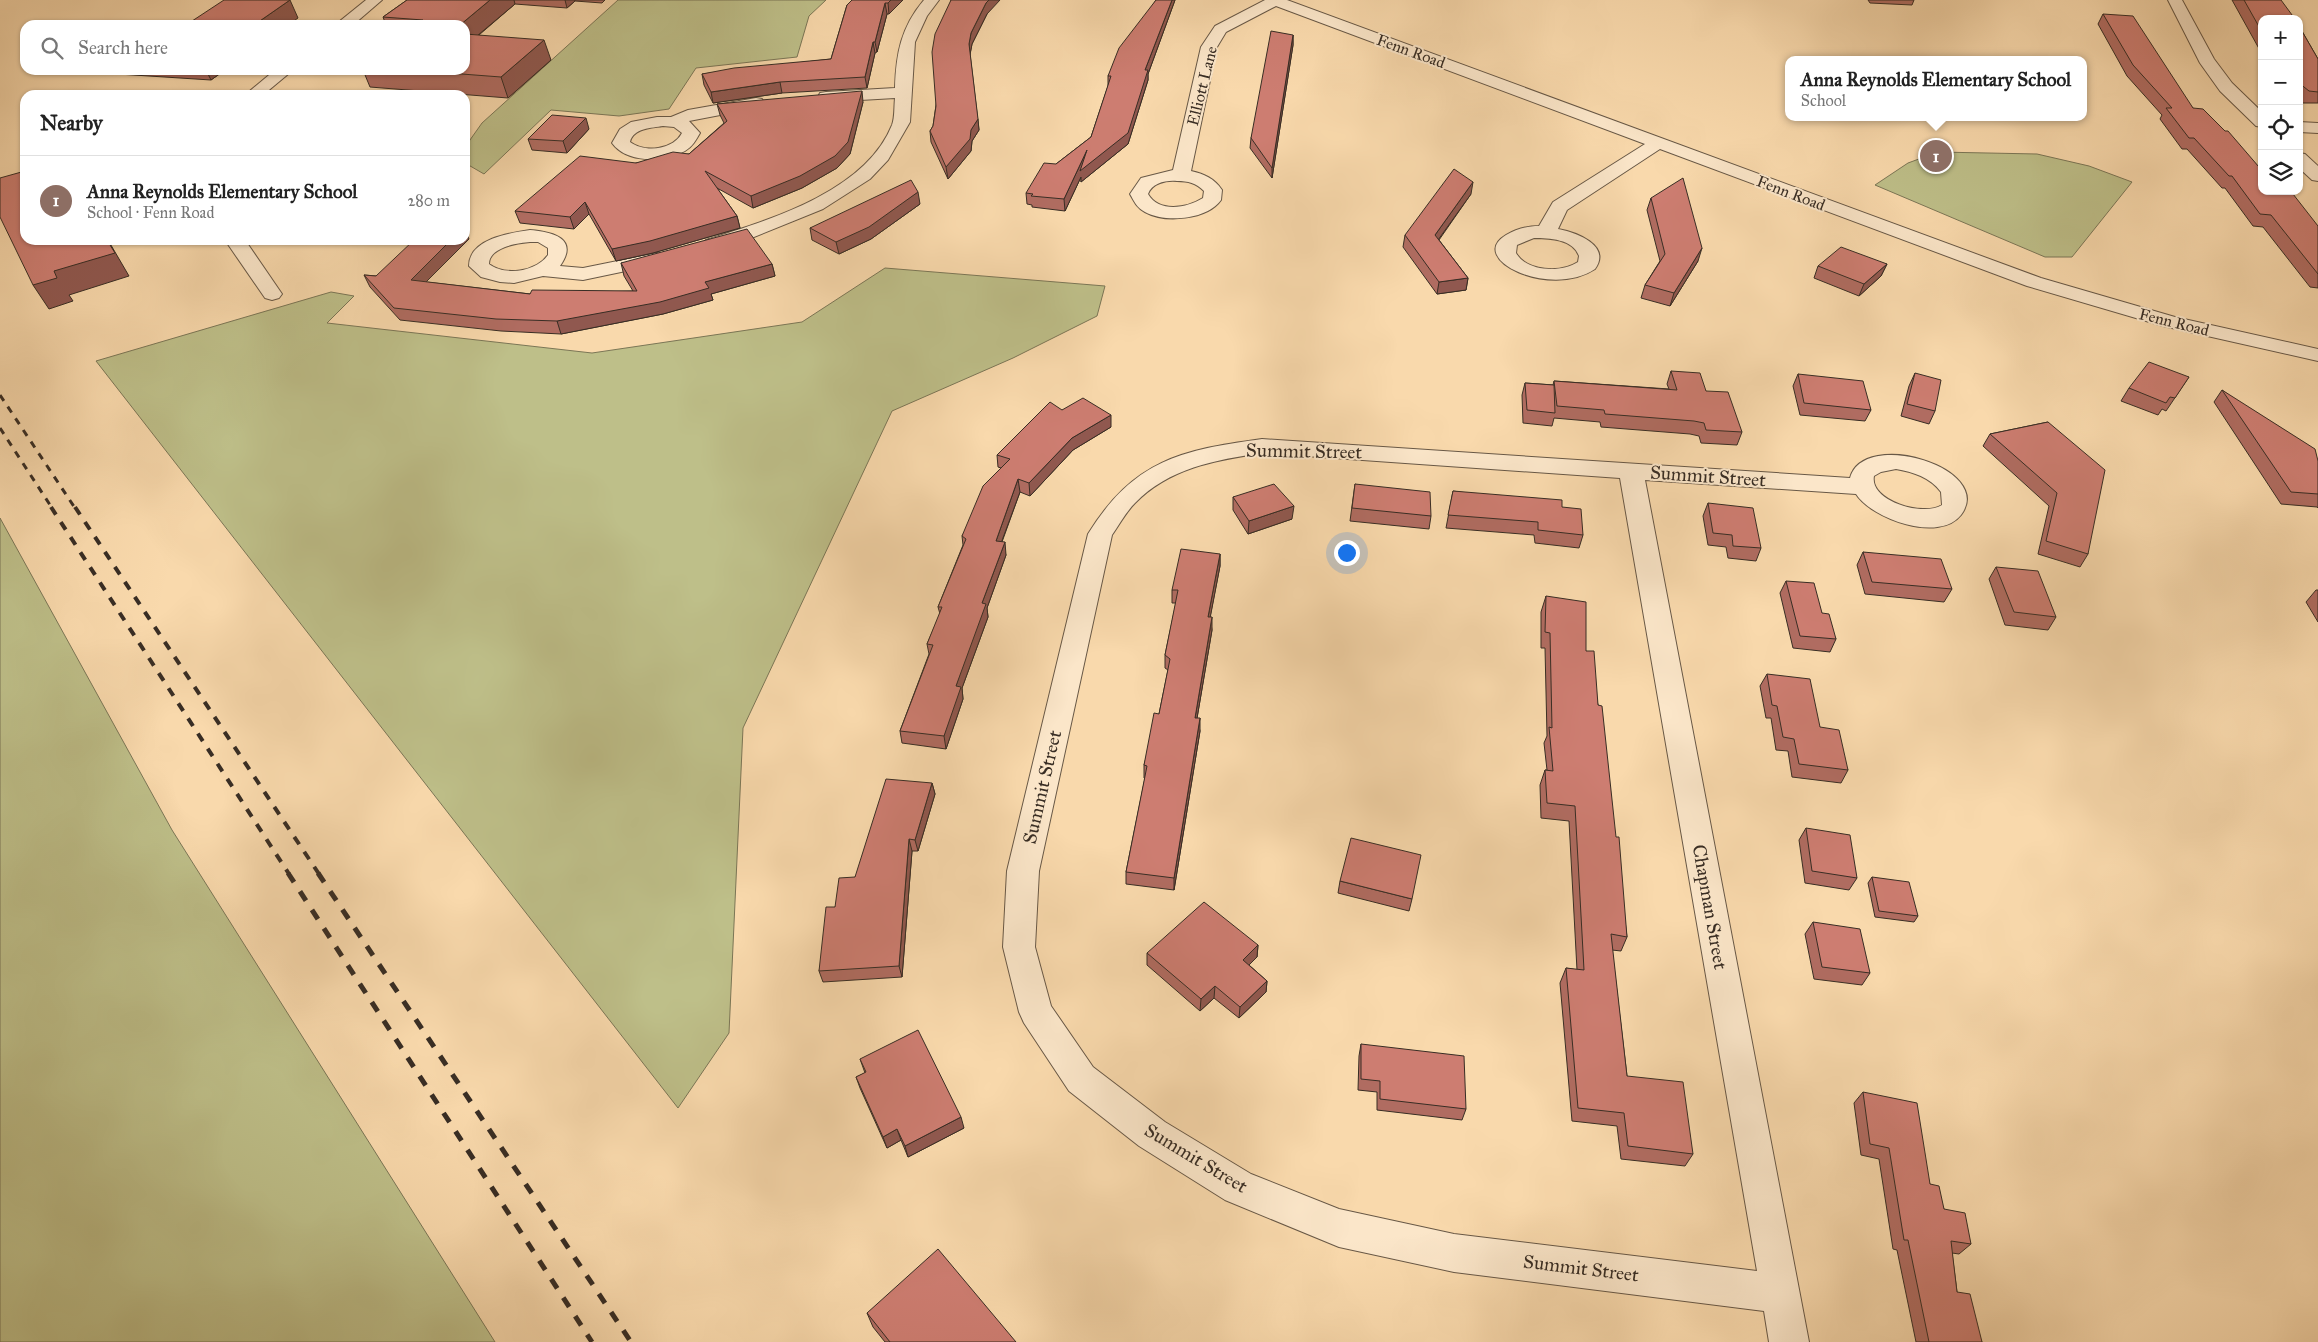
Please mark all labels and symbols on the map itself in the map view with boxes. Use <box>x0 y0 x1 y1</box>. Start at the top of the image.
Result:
street label: Fenn Road <box>1374 30 1448 72</box>
street label: Elliott Lane <box>1183 44 1221 128</box>
pin: 1 <box>1920 137 1952 175</box>
street label: Fenn Road <box>1754 171 1828 215</box>
street label: Fenn Road <box>2137 304 2211 340</box>
street label: Summit Street <box>1246 438 1363 464</box>
street label: Summit Street <box>1649 460 1767 492</box>
your location <box>1334 540 1360 566</box>
street label: Summit Street <box>1018 728 1066 846</box>
street label: Chapman Street <box>1688 843 1732 972</box>
street label: Summit Street <box>1140 1118 1252 1198</box>
street label: Summit Street <box>1522 1250 1640 1287</box>

